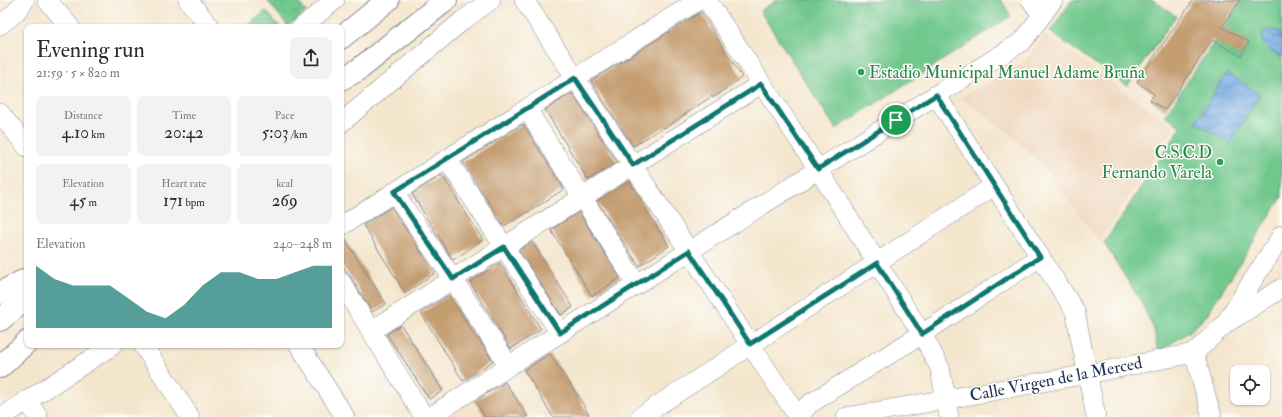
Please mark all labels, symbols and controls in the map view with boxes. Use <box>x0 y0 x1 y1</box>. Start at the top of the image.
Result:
text: Evening run <box>36 36 145 64</box>
button: share <box>290 37 332 79</box>
place label: Estadio Municipal Manuel Adame Bruña <box>869 62 1146 84</box>
text: 21:59 · 5 × 820 m <box>36 65 120 81</box>
marker: Estadio Municipal Manuel Adame Bruña <box>856 67 866 77</box>
pin <box>879 103 913 137</box>
text: Distance <box>64 109 103 122</box>
text: Time <box>172 109 196 122</box>
text: Pace <box>275 109 295 122</box>
icon: arrive <box>885 109 907 131</box>
text: 4.10 <box>62 122 89 143</box>
text: 20:42 <box>164 122 204 143</box>
text: 5:03 <box>262 122 289 143</box>
text: km <box>89 128 105 141</box>
text: /km <box>289 128 308 141</box>
place label: C.S.C.D Fernando Varela <box>1101 142 1213 183</box>
marker: C.S.C.D Fernando Varela <box>1215 157 1225 167</box>
text: Elevation <box>62 177 104 190</box>
text: Heart rate <box>162 177 206 190</box>
text: kcal <box>276 177 293 190</box>
text: 45 <box>70 190 86 211</box>
text: 171 <box>163 190 183 211</box>
text: 269 <box>272 190 298 211</box>
text: m <box>86 196 97 209</box>
text: bpm <box>183 196 205 209</box>
text: Elevation <box>36 236 86 252</box>
text: 240–248 m <box>273 236 332 252</box>
street label: Calle Virgen de la Merced <box>968 352 1145 406</box>
map controls <box>1230 365 1270 405</box>
button: locate <box>1230 365 1270 405</box>

